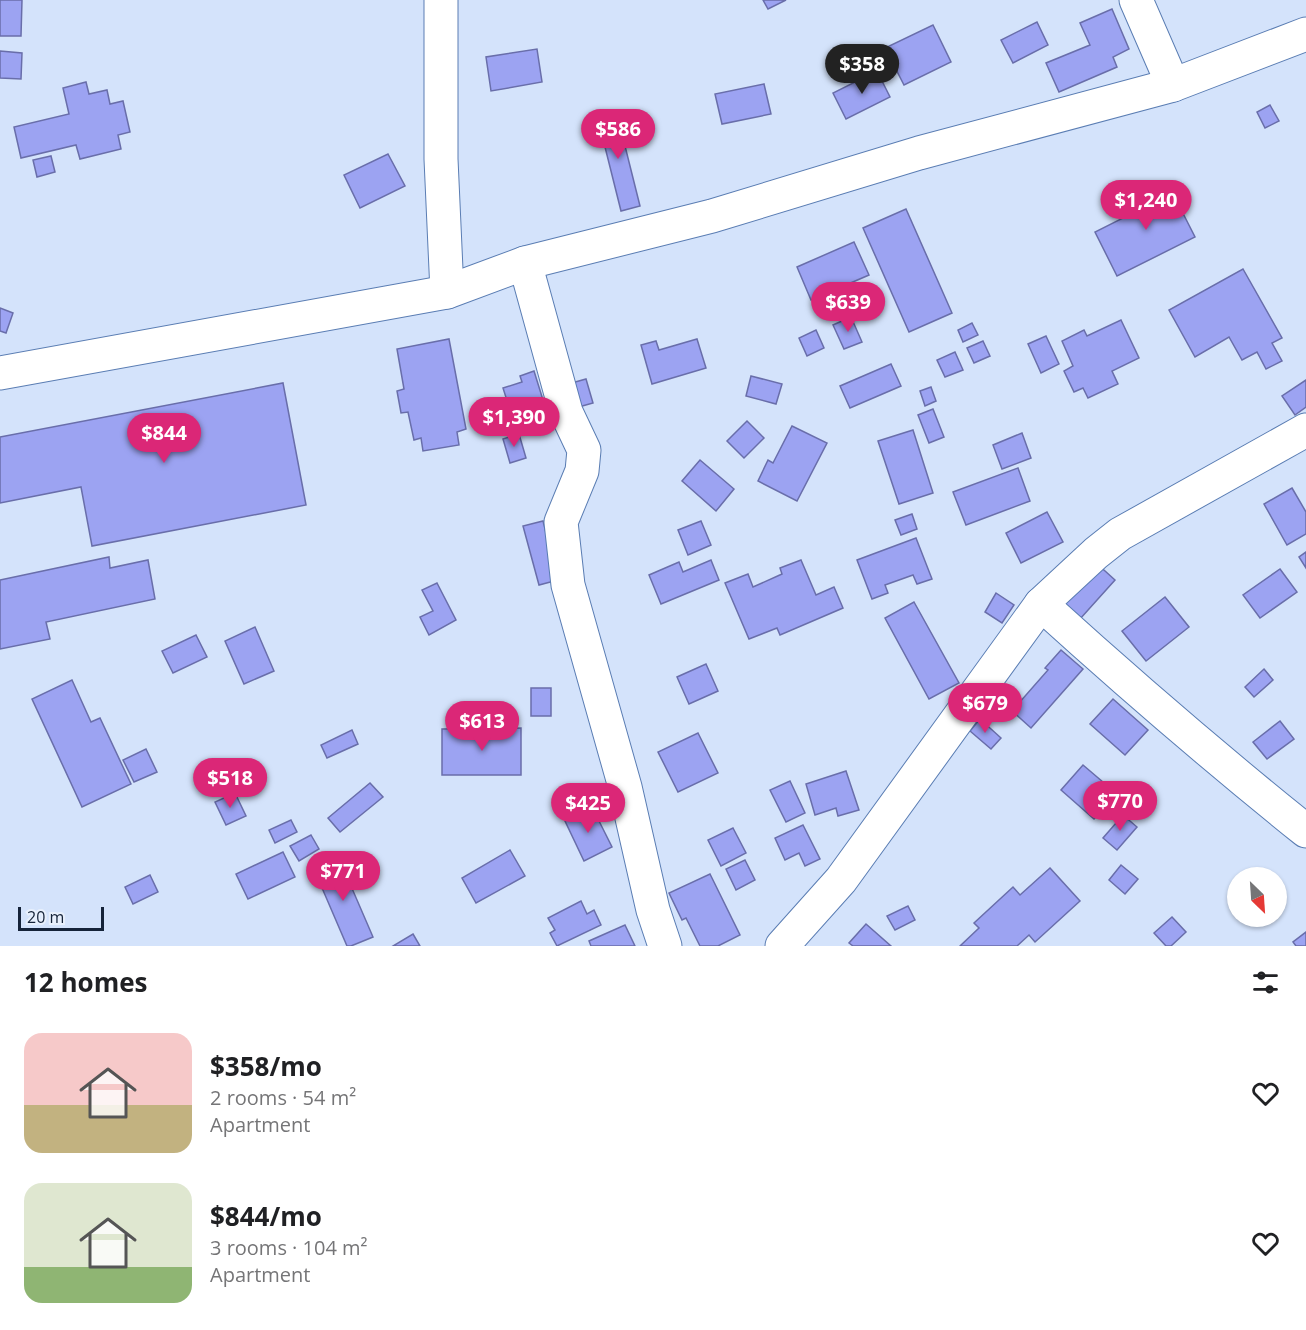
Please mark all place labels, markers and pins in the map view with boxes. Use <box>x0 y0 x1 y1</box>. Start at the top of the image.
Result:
pin: $358 <box>826 44 898 95</box>
pin: $586 <box>582 109 654 160</box>
pin: $1,240 <box>1097 180 1195 231</box>
pin: $639 <box>812 282 884 333</box>
pin: $1,390 <box>465 397 563 448</box>
pin: $844 <box>128 413 200 464</box>
pin: $679 <box>949 683 1021 734</box>
pin: $613 <box>446 701 518 752</box>
pin: $518 <box>194 758 266 809</box>
pin: $770 <box>1084 781 1156 832</box>
pin: $425 <box>552 783 624 834</box>
pin: $771 <box>307 851 379 902</box>

